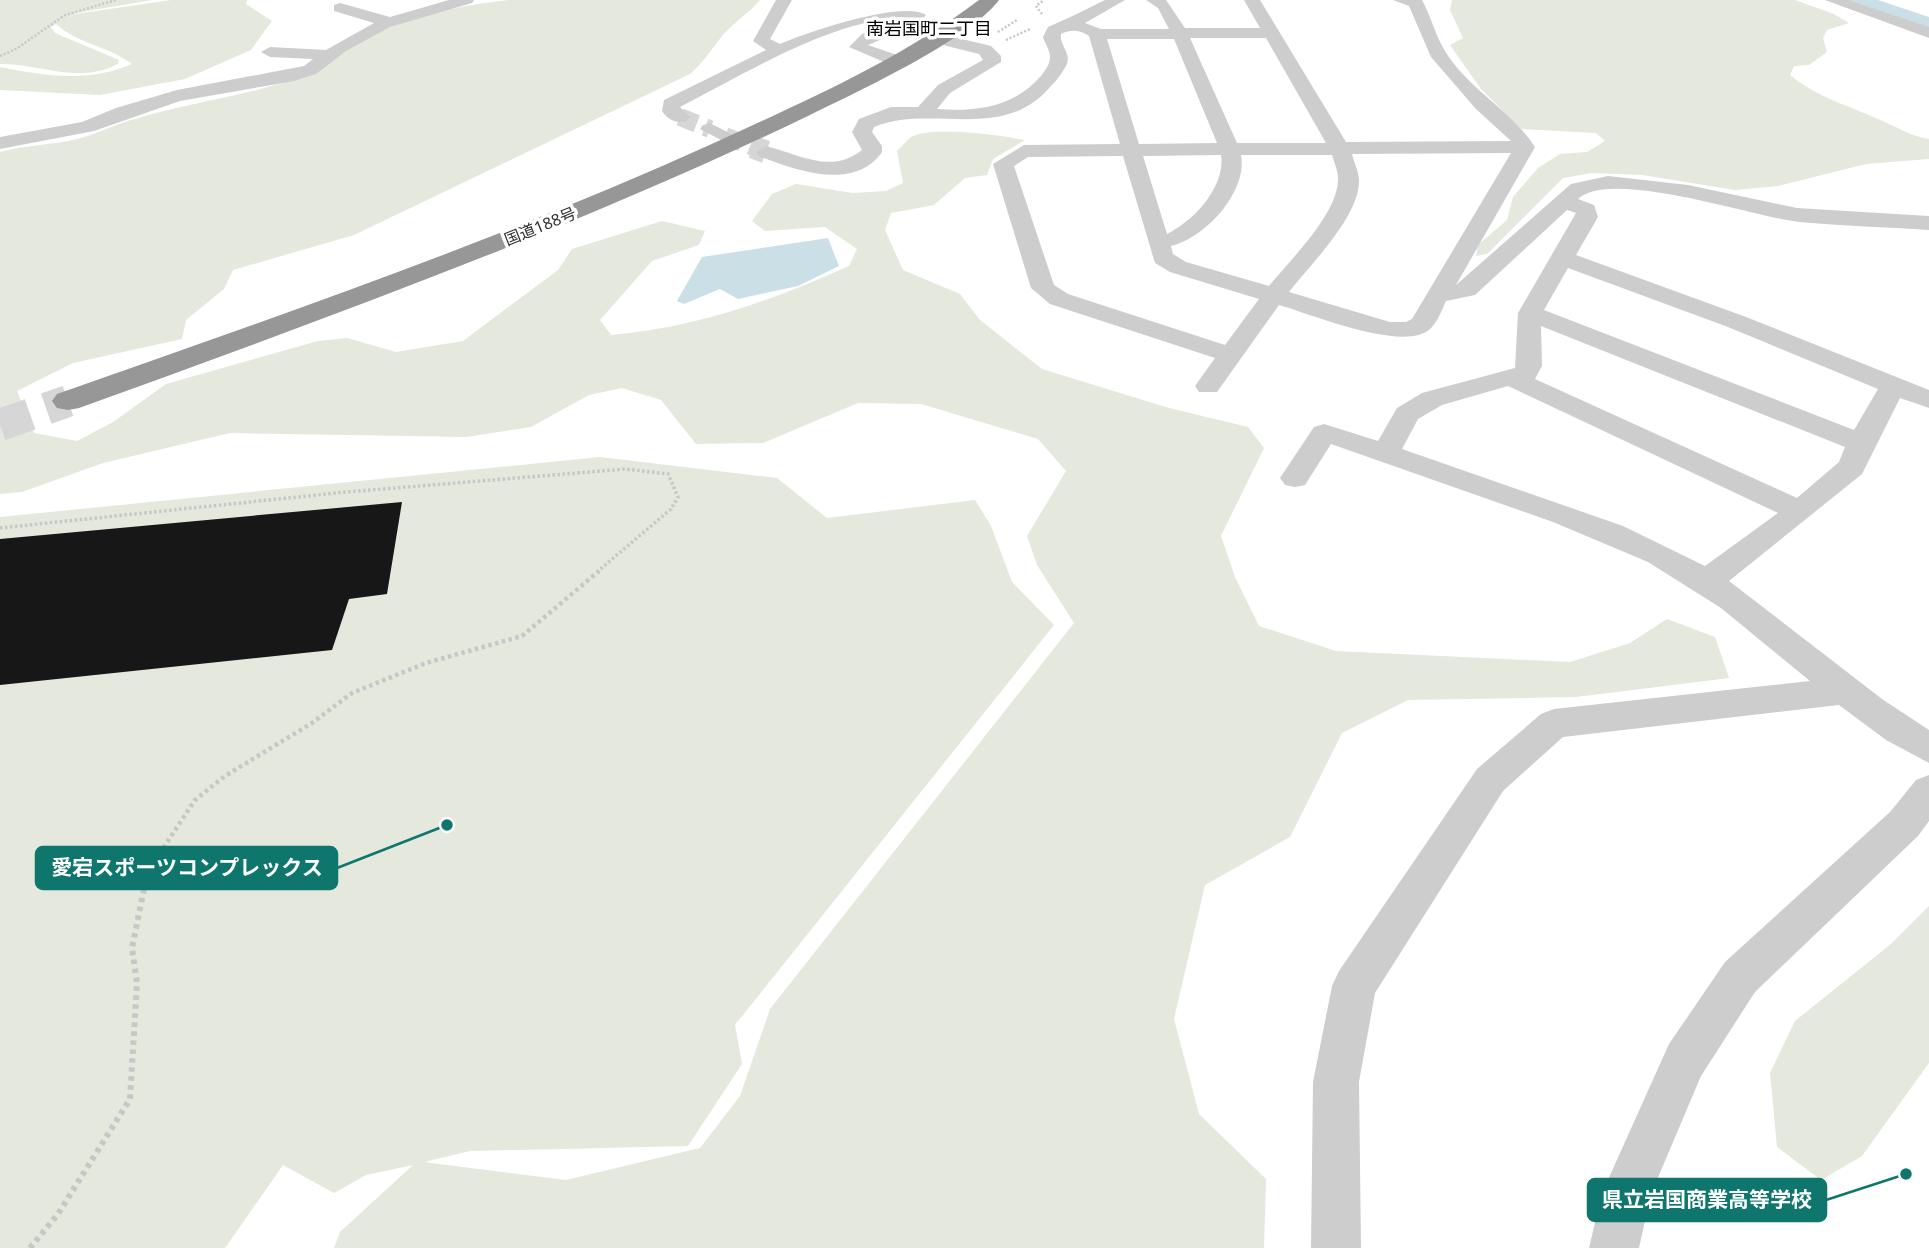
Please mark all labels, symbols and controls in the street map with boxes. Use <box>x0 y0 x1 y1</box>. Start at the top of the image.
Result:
district label: 南岩国町二丁目 <box>866 16 992 40</box>
street label: 国道188号 <box>501 202 579 250</box>
callout: 愛宕スポーツコンプレックス <box>36 847 337 889</box>
text: 愛宕スポーツコンプレックス <box>51 853 323 881</box>
callout: 県立岩国商業高等学校 <box>1588 1179 1826 1221</box>
text: 県立岩国商業高等学校 <box>1602 1185 1812 1213</box>

